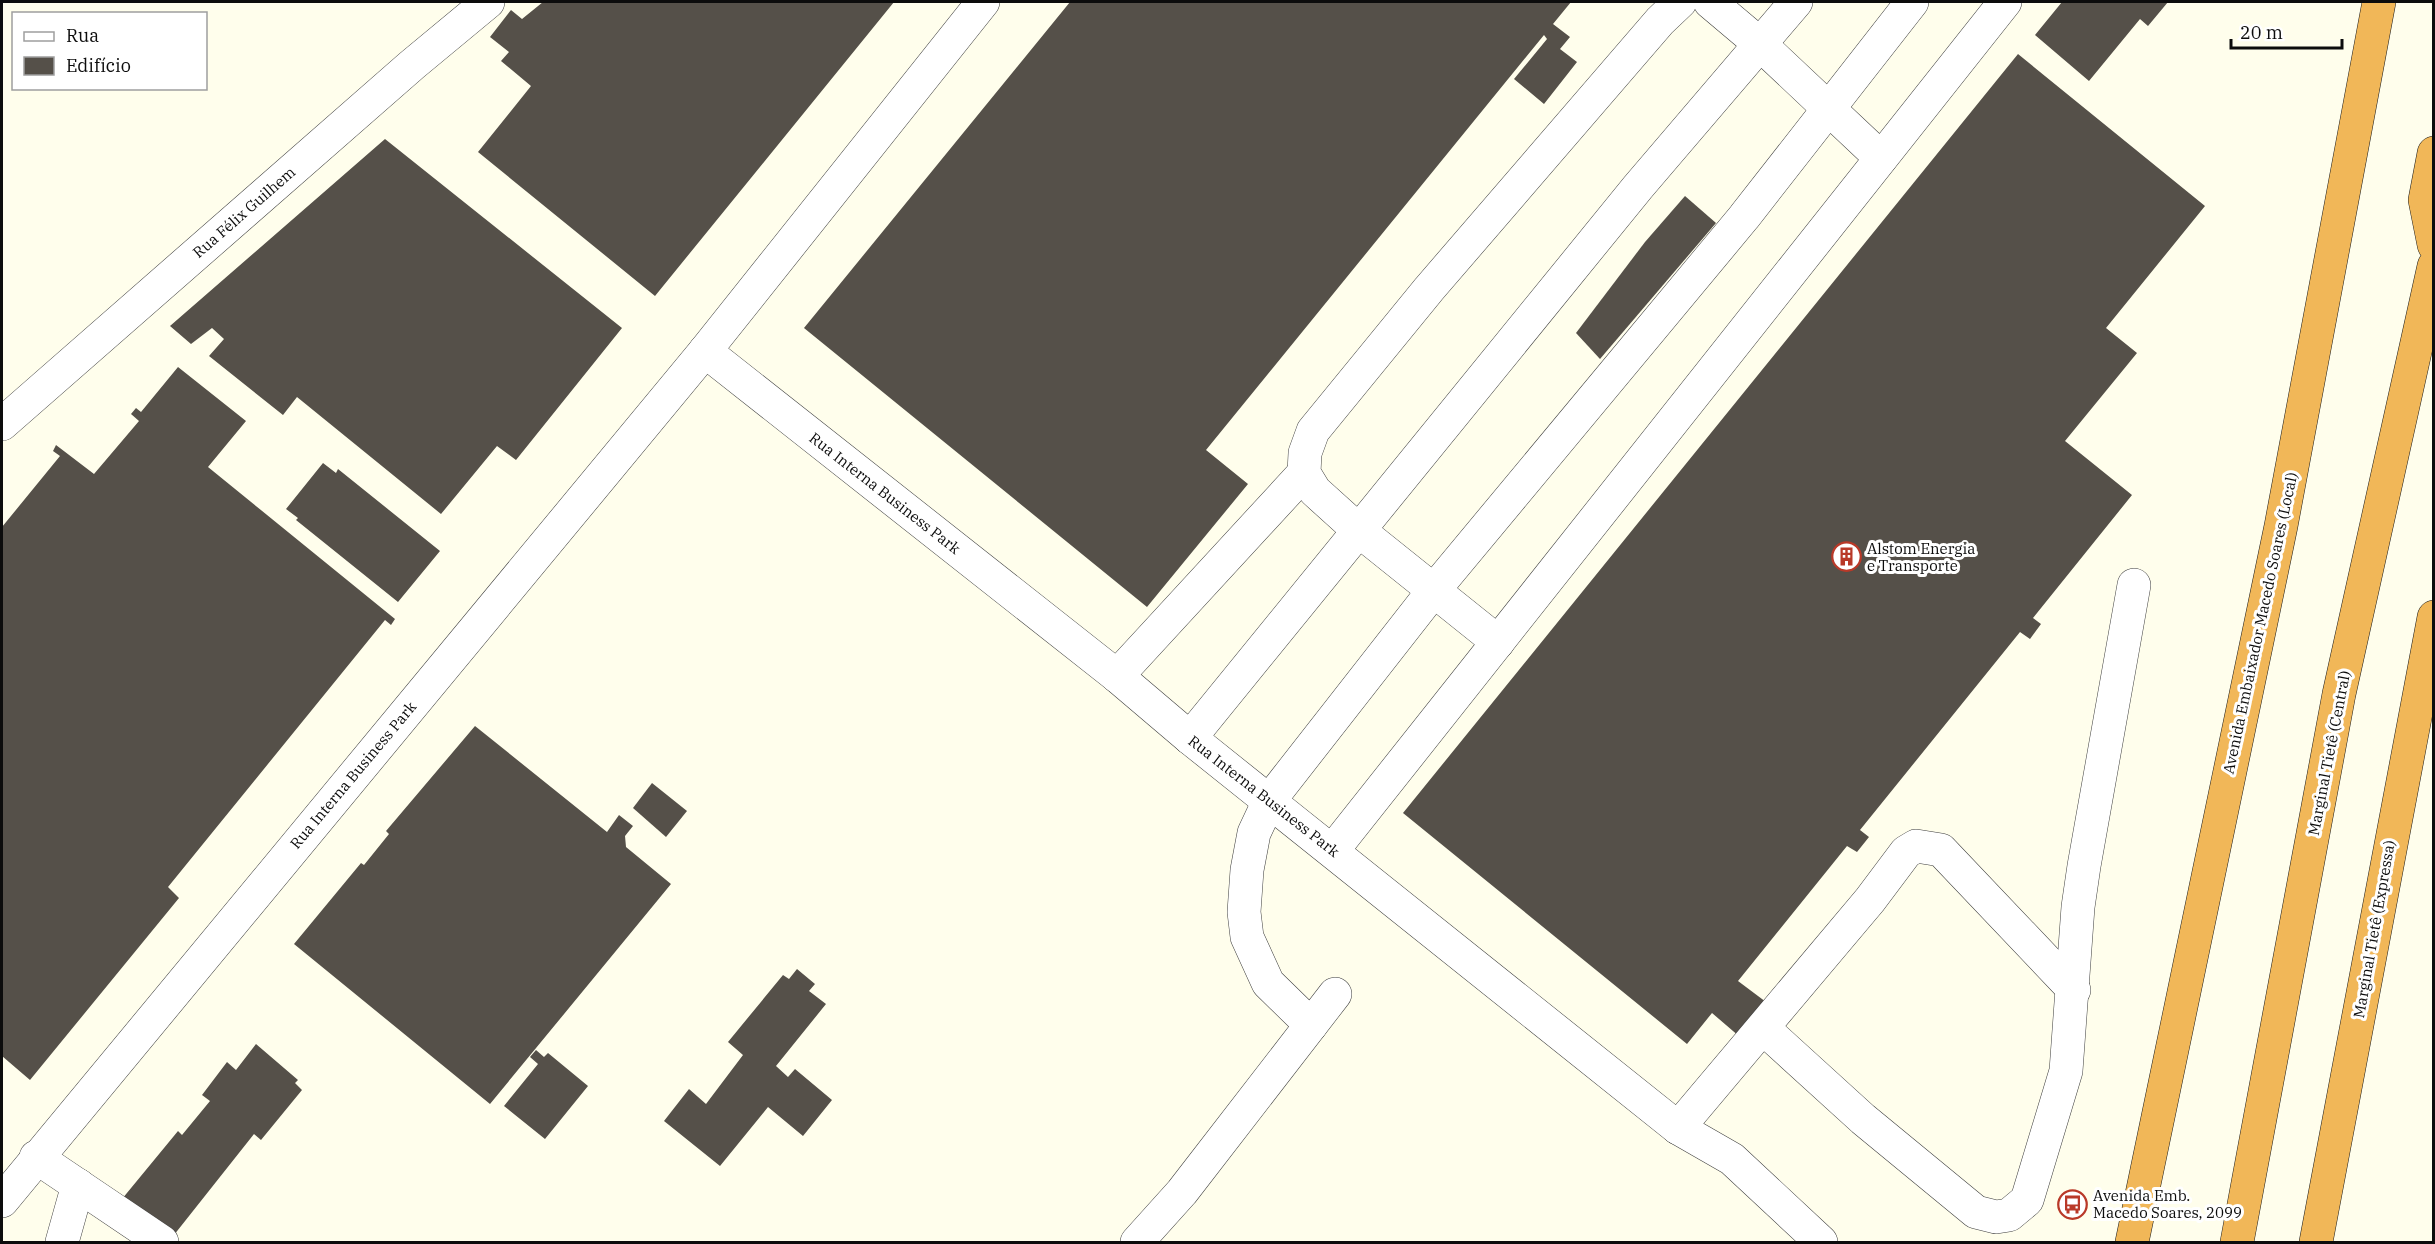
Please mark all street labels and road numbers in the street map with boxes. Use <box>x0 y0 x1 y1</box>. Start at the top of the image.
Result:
street label: Rua Félix Guilhem <box>189 162 299 262</box>
street label: Rua Interna Business Park <box>806 428 965 558</box>
street label: Avenida Embaixador Macedo Soares (Local) <box>2219 470 2301 776</box>
street label: Marginal Tietê (Central) <box>2304 669 2354 837</box>
street label: Rua Interna Business Park <box>286 697 420 853</box>
street label: Rua Interna Business Park <box>1185 731 1344 861</box>
street label: Marginal Tietê (Expressa) <box>2349 839 2399 1019</box>

